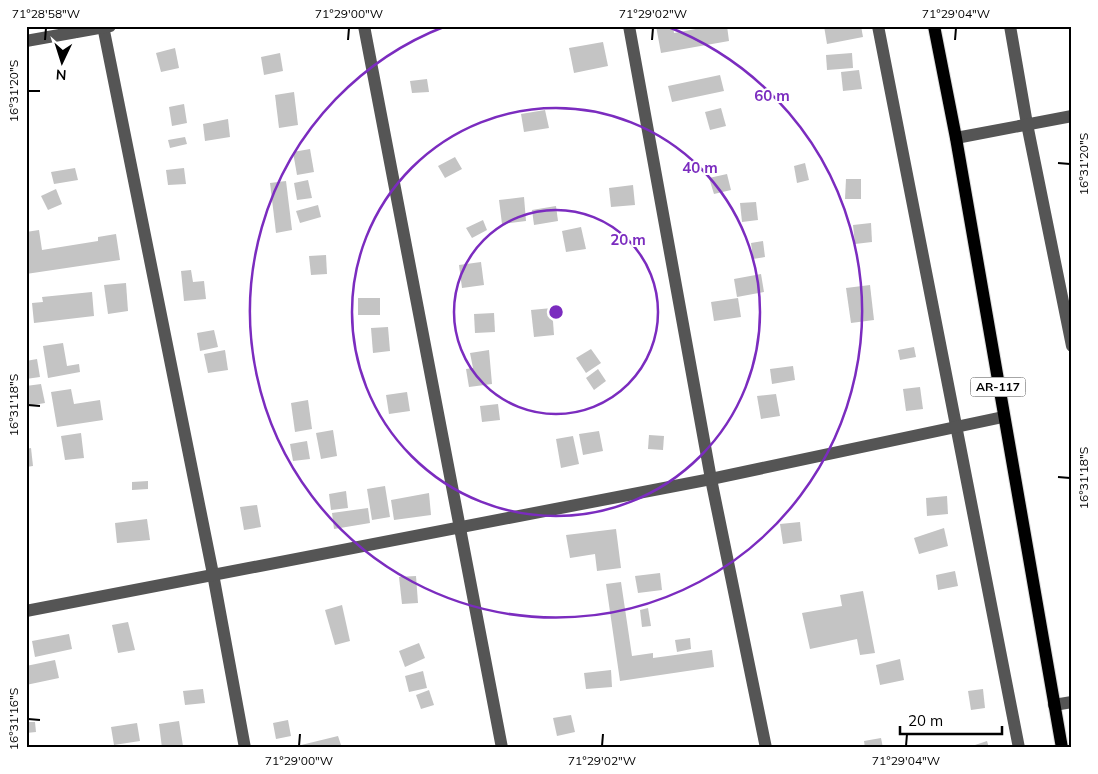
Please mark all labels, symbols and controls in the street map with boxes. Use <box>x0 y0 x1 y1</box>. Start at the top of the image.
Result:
text: 71°28'58"W <box>12 6 80 21</box>
text: 71°29'00"W <box>315 6 383 21</box>
text: 71°29'02"W <box>619 6 687 21</box>
text: 71°29'04"W <box>922 6 990 21</box>
north arrow <box>38 38 88 88</box>
text: 16°31'20"S <box>6 60 21 122</box>
text: N <box>55 66 67 84</box>
text: 60 m <box>754 86 790 105</box>
text: 16°31'20"S <box>1076 133 1091 195</box>
text: 40 m <box>682 158 718 177</box>
text: 20 m <box>610 230 646 249</box>
centre of rings <box>547 303 565 321</box>
text: 16°31'18"S <box>6 374 21 436</box>
road number: AR-117 <box>970 378 1026 397</box>
text: 16°31'18"S <box>1076 447 1091 509</box>
text: 16°31'16"S <box>6 688 21 750</box>
scale bar <box>900 704 1003 736</box>
text: 20 m <box>908 711 943 730</box>
text: 71°29'00"W <box>265 753 333 768</box>
text: 71°29'02"W <box>568 753 636 768</box>
text: 71°29'04"W <box>872 753 940 768</box>

